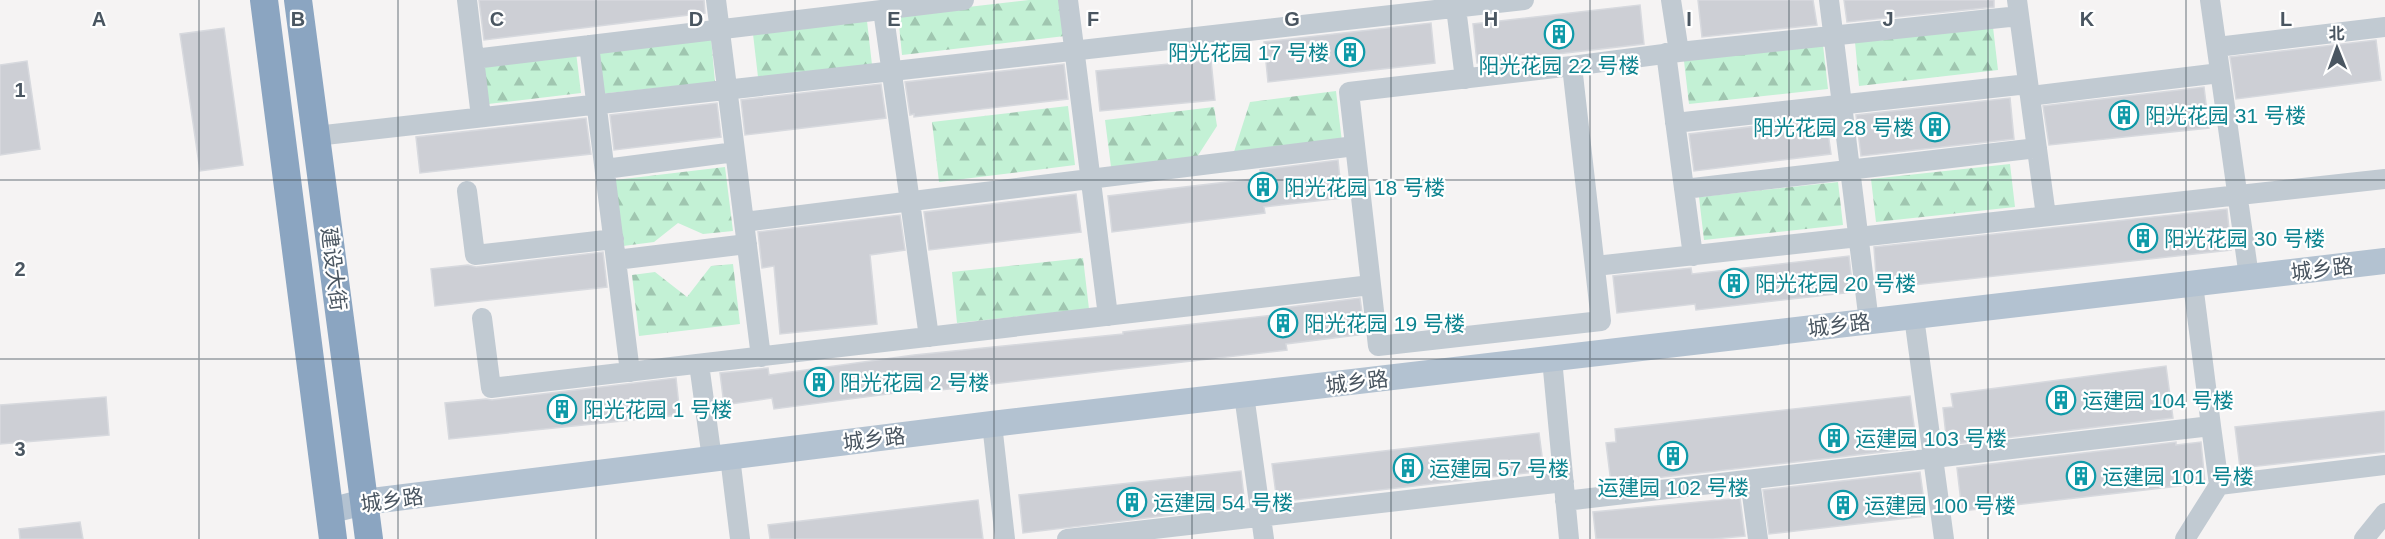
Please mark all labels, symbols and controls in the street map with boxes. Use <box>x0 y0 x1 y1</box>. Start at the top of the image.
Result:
text: A <box>92 8 106 30</box>
text: B <box>291 8 305 30</box>
text: C <box>490 8 504 30</box>
text: D <box>689 8 703 30</box>
text: E <box>887 8 901 30</box>
text: F <box>1087 8 1099 30</box>
text: G <box>1284 8 1300 30</box>
text: H <box>1484 8 1498 30</box>
text: I <box>1686 8 1692 30</box>
text: J <box>1882 8 1894 30</box>
text: K <box>2080 8 2095 30</box>
text: L <box>2280 8 2292 30</box>
building icon: 阳光花园 22 号楼 <box>1543 18 1575 50</box>
north arrow <box>2307 18 2367 78</box>
text: 北 <box>2329 25 2345 42</box>
building icon: 阳光花园 17 号楼 <box>1334 36 1366 68</box>
place label: 阳光花园 17 号楼 <box>1168 41 1329 64</box>
place label: 阳光花园 22 号楼 <box>1478 54 1640 77</box>
text: 1 <box>14 79 26 101</box>
building icon: 阳光花园 31 号楼 <box>2108 99 2140 131</box>
place label: 阳光花园 31 号楼 <box>2145 104 2306 127</box>
building icon: 阳光花园 28 号楼 <box>1919 111 1951 143</box>
place label: 阳光花园 28 号楼 <box>1753 116 1914 139</box>
building icon: 阳光花园 18 号楼 <box>1247 171 1279 203</box>
place label: 阳光花园 18 号楼 <box>1284 176 1445 199</box>
building icon: 阳光花园 30 号楼 <box>2127 222 2159 254</box>
street label: 建设大街 <box>317 226 351 312</box>
place label: 阳光花园 30 号楼 <box>2164 227 2325 250</box>
street label: 城乡路 <box>2289 254 2355 284</box>
text: 2 <box>14 258 26 280</box>
building icon: 阳光花园 20 号楼 <box>1718 267 1750 299</box>
place label: 阳光花园 20 号楼 <box>1755 272 1916 295</box>
building icon: 阳光花园 19 号楼 <box>1267 307 1299 339</box>
street label: 城乡路 <box>1806 310 1872 340</box>
place label: 阳光花园 19 号楼 <box>1304 312 1465 335</box>
building icon: 阳光花园 2 号楼 <box>803 366 835 398</box>
street label: 城乡路 <box>1324 367 1390 397</box>
place label: 阳光花园 2 号楼 <box>840 371 989 394</box>
building icon: 运建园 104 号楼 <box>2045 384 2077 416</box>
place label: 运建园 104 号楼 <box>2082 389 2234 412</box>
building icon: 阳光花园 1 号楼 <box>546 393 578 425</box>
place label: 阳光花园 1 号楼 <box>583 398 732 421</box>
building icon: 运建园 103 号楼 <box>1818 422 1850 454</box>
street label: 城乡路 <box>841 424 907 454</box>
place label: 运建园 103 号楼 <box>1855 427 2007 450</box>
text: 3 <box>14 438 26 460</box>
building icon: 运建园 102 号楼 <box>1657 440 1689 472</box>
building icon: 运建园 57 号楼 <box>1392 452 1424 484</box>
place label: 运建园 57 号楼 <box>1429 457 1569 480</box>
building icon: 运建园 101 号楼 <box>2065 460 2097 492</box>
place label: 运建园 101 号楼 <box>2102 465 2254 488</box>
place label: 运建园 102 号楼 <box>1597 476 1749 499</box>
street label: 城乡路 <box>359 484 425 516</box>
building icon: 运建园 54 号楼 <box>1116 486 1148 518</box>
building icon: 运建园 100 号楼 <box>1827 489 1859 521</box>
place label: 运建园 54 号楼 <box>1153 491 1293 514</box>
place label: 运建园 100 号楼 <box>1864 494 2016 517</box>

